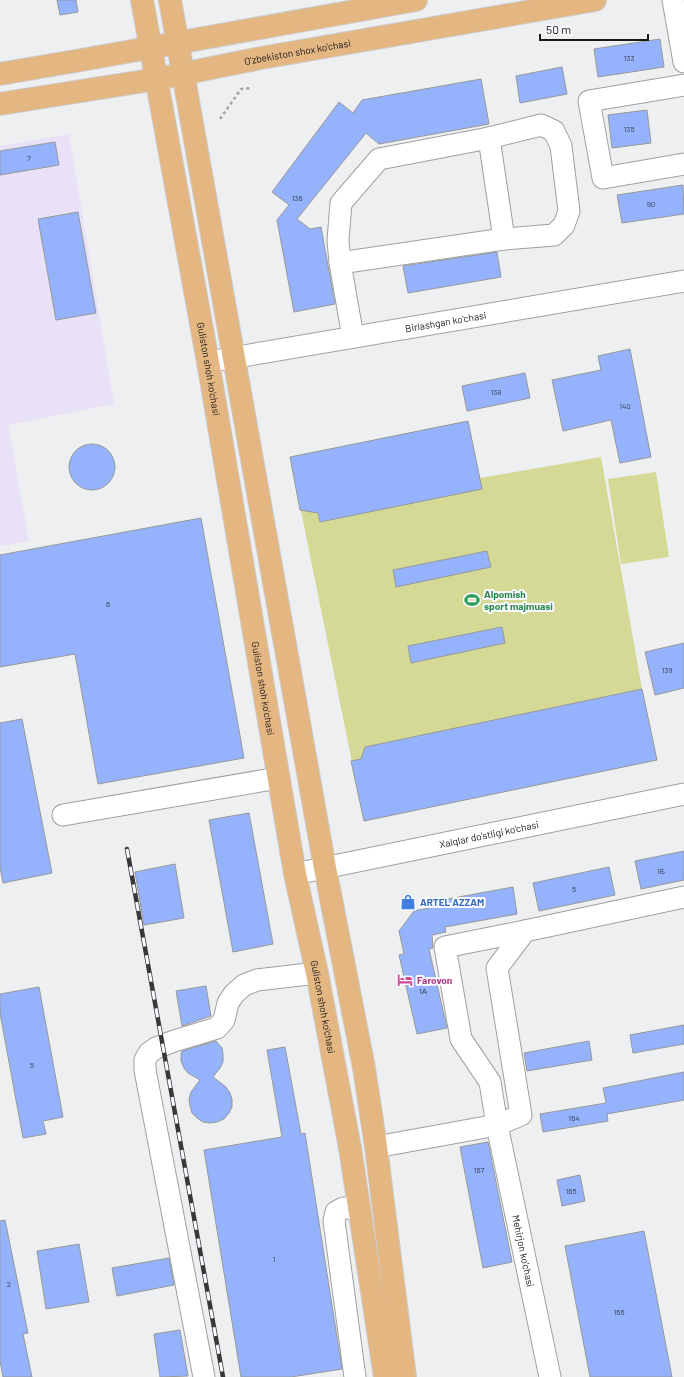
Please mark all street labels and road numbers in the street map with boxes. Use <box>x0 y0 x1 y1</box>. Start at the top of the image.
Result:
street label: O'zbekiston shox ko'chasi <box>243 37 352 67</box>
street label: Birlashgan ko'chasi <box>404 309 487 334</box>
street label: Guliston shoh ko'chasi <box>195 321 223 417</box>
street label: Guliston shoh ko'chasi <box>250 641 277 736</box>
street label: Xalqlar do'stligi ko'chasi <box>438 818 540 850</box>
street label: Guliston shoh ko'chasi <box>308 959 338 1054</box>
street label: Mehirjon ko'chasi <box>510 1214 537 1288</box>

